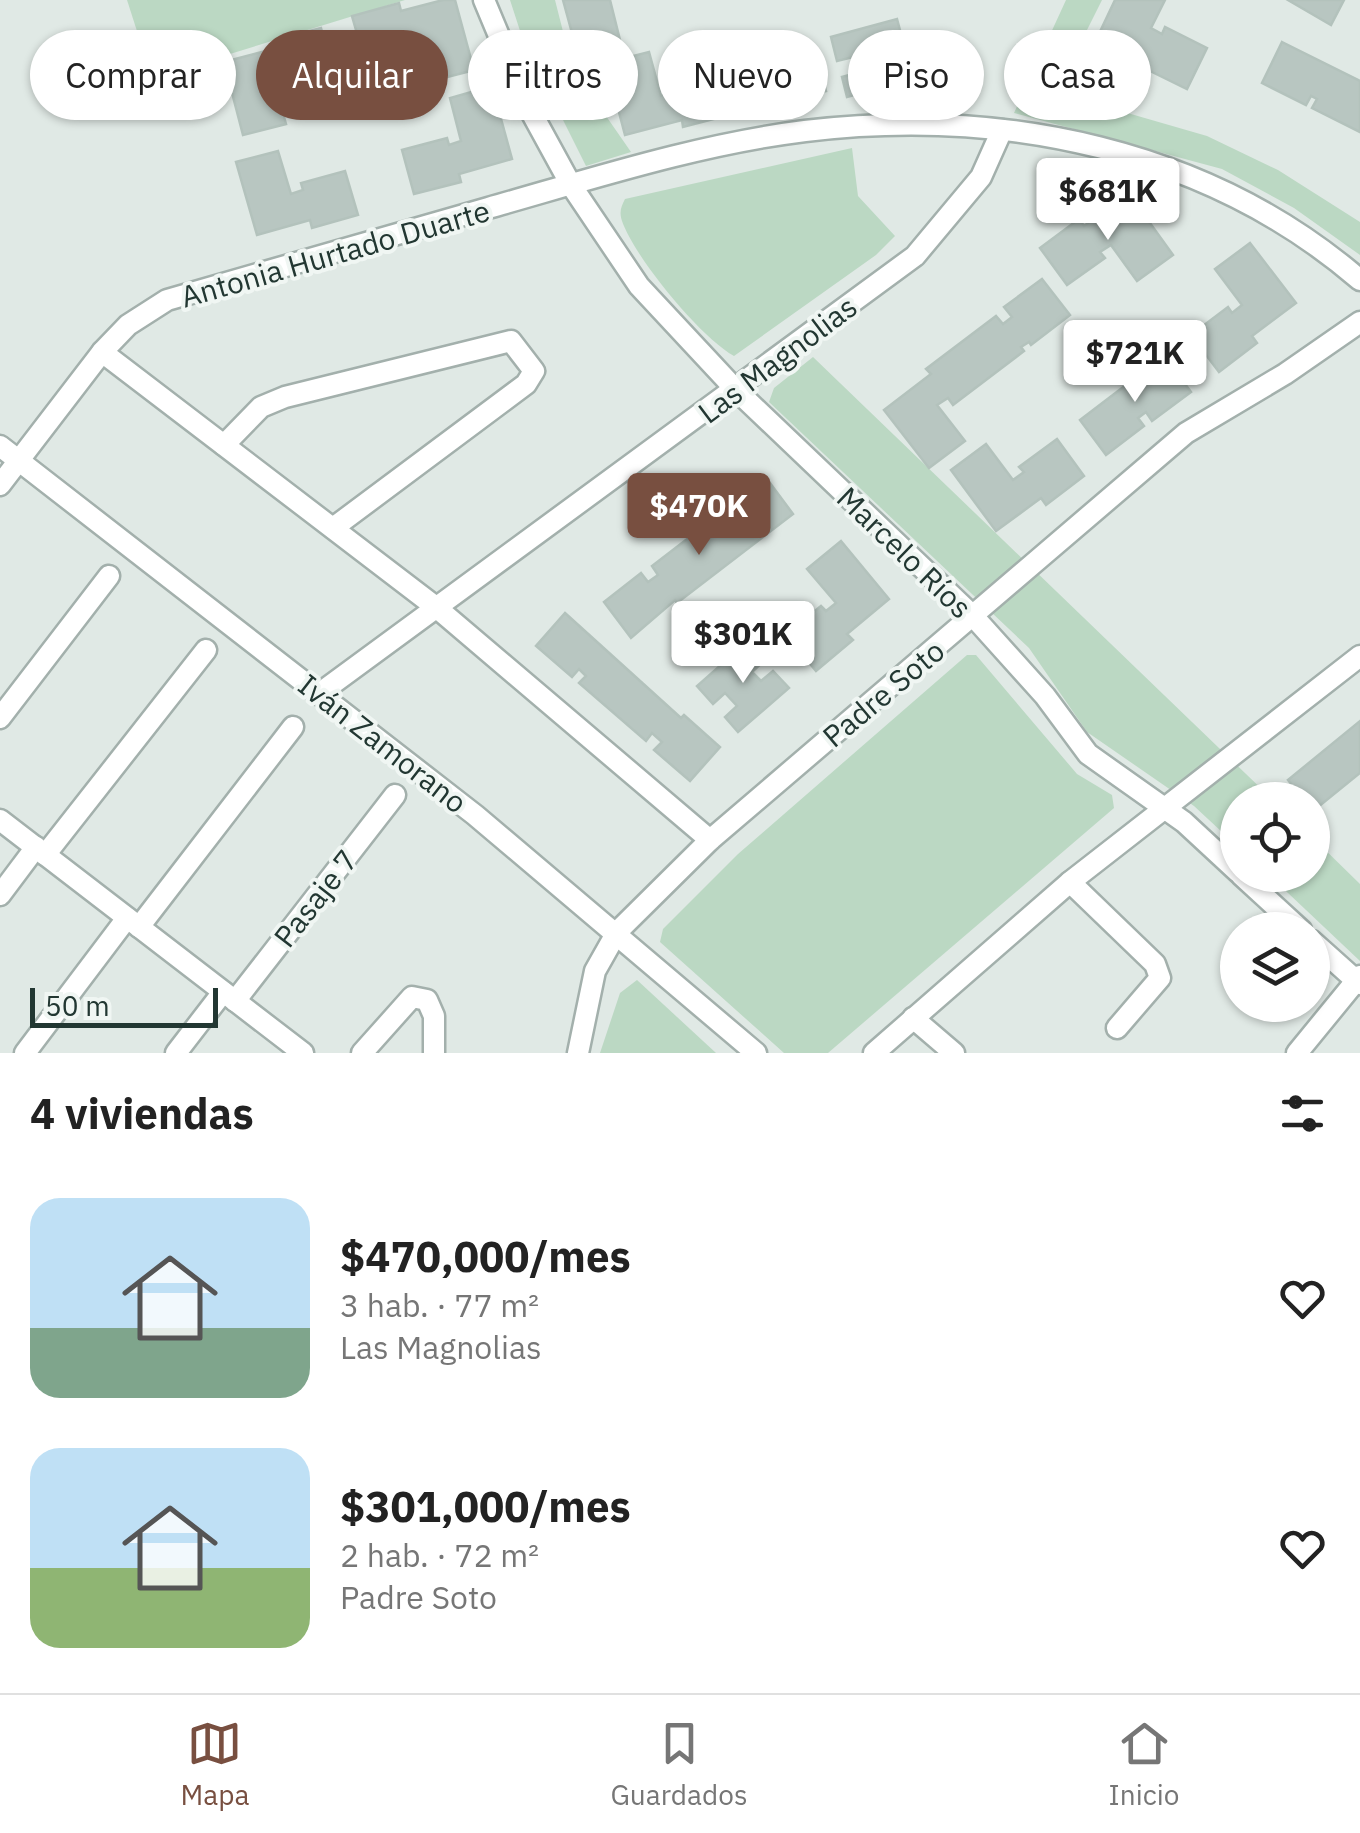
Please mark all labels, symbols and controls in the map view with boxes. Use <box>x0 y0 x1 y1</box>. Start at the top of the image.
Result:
chip: Comprar <box>30 30 236 120</box>
chip: Alquilar <box>256 30 448 120</box>
chip: Filtros <box>468 30 638 120</box>
chip: Nuevo <box>658 30 828 120</box>
chip: Piso <box>848 30 984 120</box>
chip: Casa <box>1004 30 1151 120</box>
pin: $681K <box>1038 158 1178 243</box>
text: $681K <box>1058 169 1158 211</box>
street label: Antonia Hurtado Duarte <box>176 190 494 316</box>
street label: Las Magnolias <box>690 287 864 431</box>
pin: $721K <box>1065 320 1205 405</box>
text: $721K <box>1085 331 1185 373</box>
pin: $470K <box>629 473 769 558</box>
street label: Marcelo Ríos <box>829 478 981 626</box>
text: $470K <box>649 484 749 526</box>
pin: $301K <box>673 601 813 686</box>
text: $301K <box>693 612 793 654</box>
street label: Padre Soto <box>814 631 952 755</box>
street label: Iván Zamorano <box>291 665 475 821</box>
map controls <box>1220 782 1330 1022</box>
button: locate <box>1220 782 1330 892</box>
street label: Pasaje 7 <box>265 841 365 955</box>
button: layers <box>1220 912 1330 1022</box>
scale bar <box>30 983 218 1028</box>
text: 50 m <box>45 987 110 1024</box>
text: 4 viviendas <box>30 1086 254 1141</box>
icon: filters <box>1275 1086 1330 1141</box>
text: $470,000/mes <box>340 1229 631 1284</box>
icon: home <box>110 1238 230 1358</box>
icon: heart <box>1275 1271 1330 1326</box>
text: 3 hab. · 77 m² <box>340 1284 539 1326</box>
text: Las Magnolias <box>340 1326 542 1368</box>
text: $301,000/mes <box>340 1479 631 1534</box>
icon: home <box>110 1488 230 1608</box>
icon: heart <box>1275 1521 1330 1576</box>
text: 2 hab. · 72 m² <box>340 1534 539 1576</box>
text: Padre Soto <box>340 1576 497 1618</box>
tab: Mapa <box>181 1716 249 1813</box>
tab: Guardados <box>610 1716 748 1813</box>
tab: Inicio <box>1109 1716 1179 1813</box>

